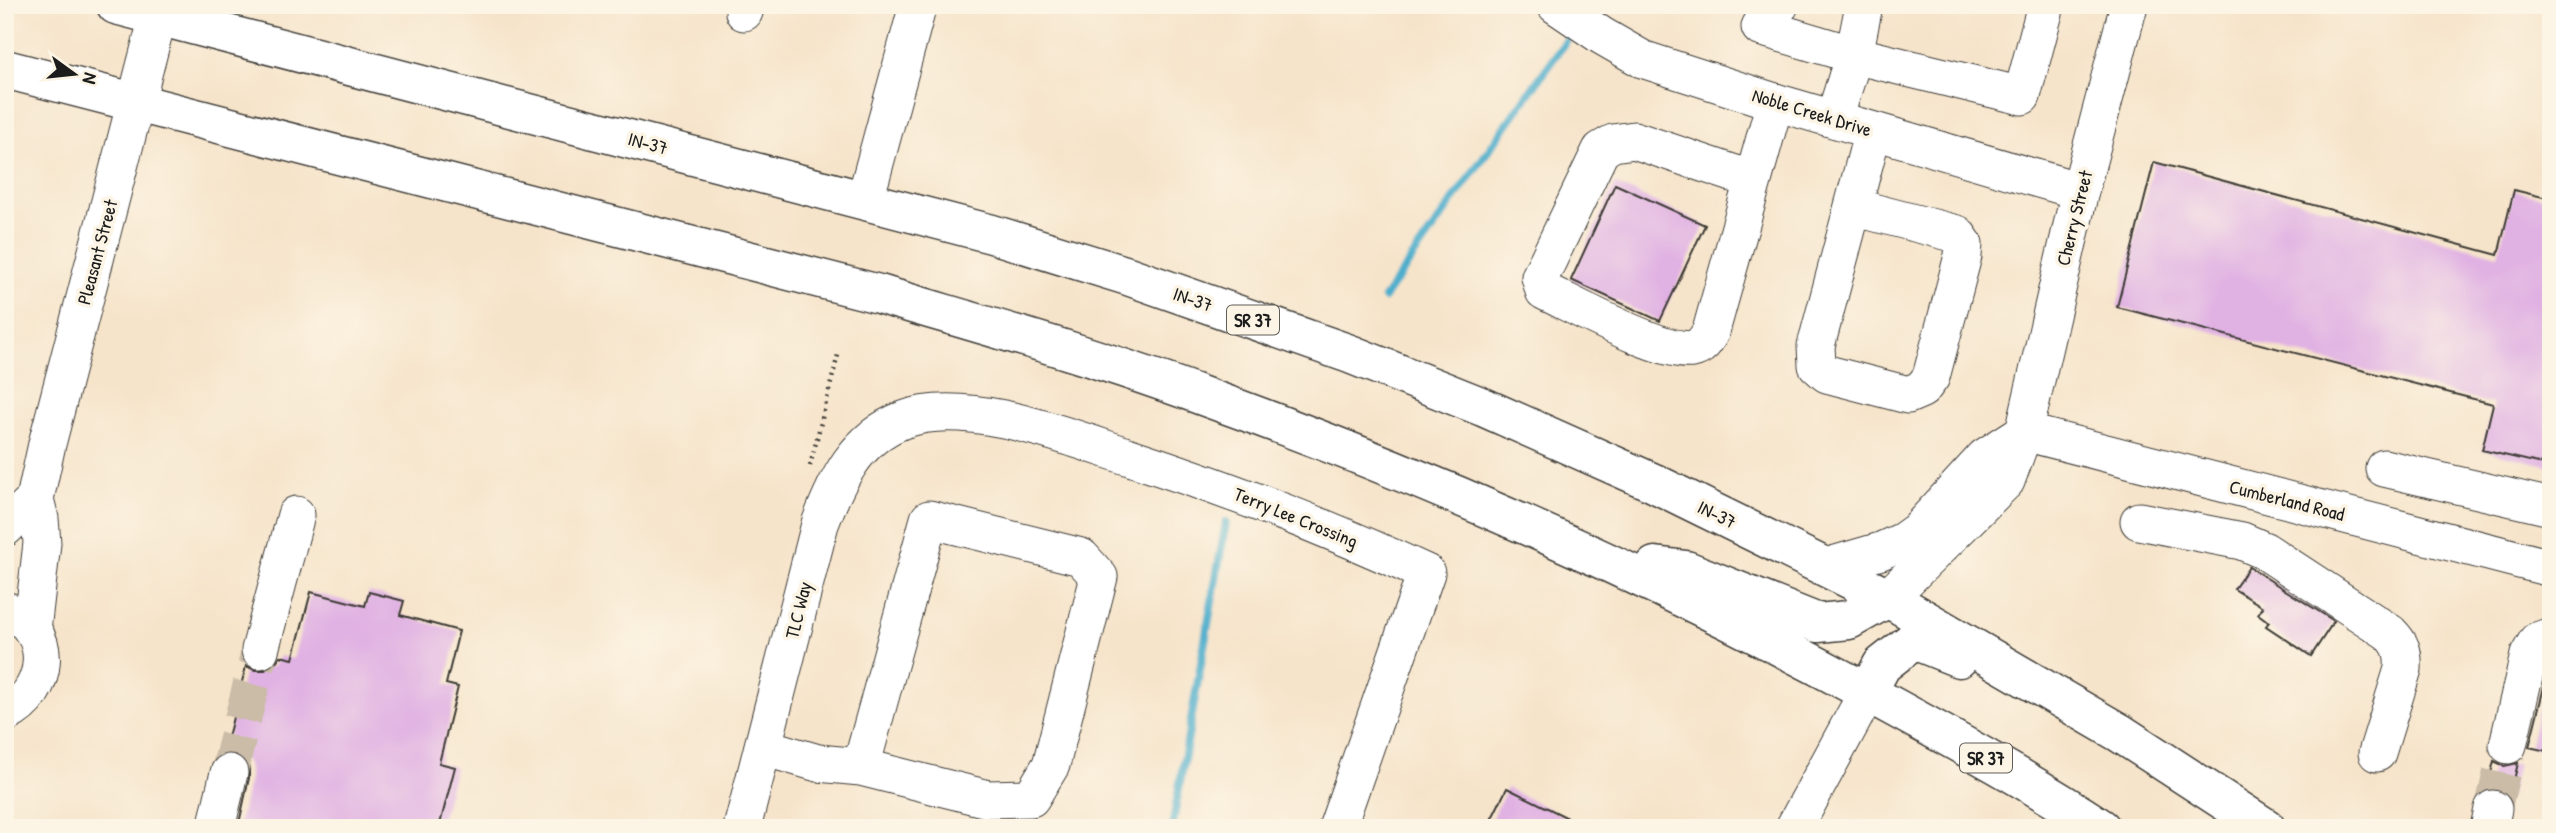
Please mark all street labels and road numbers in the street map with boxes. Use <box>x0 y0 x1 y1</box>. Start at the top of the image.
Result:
street label: Noble Creek Drive <box>1749 82 1875 143</box>
street label: IN-37 <box>625 125 671 161</box>
street label: Cherry Street <box>2050 167 2098 268</box>
street label: Pleasant Street <box>71 196 124 307</box>
street label: IN-37 <box>1170 280 1216 318</box>
road number: SR 37 <box>1227 306 1279 334</box>
street label: Cumberland Road <box>2227 473 2348 527</box>
street label: Terry Lee Crossing <box>1230 480 1362 554</box>
street label: IN-37 <box>1693 494 1741 534</box>
street label: TLC Way <box>778 579 818 641</box>
road number: SR 37 <box>1960 744 2012 772</box>

